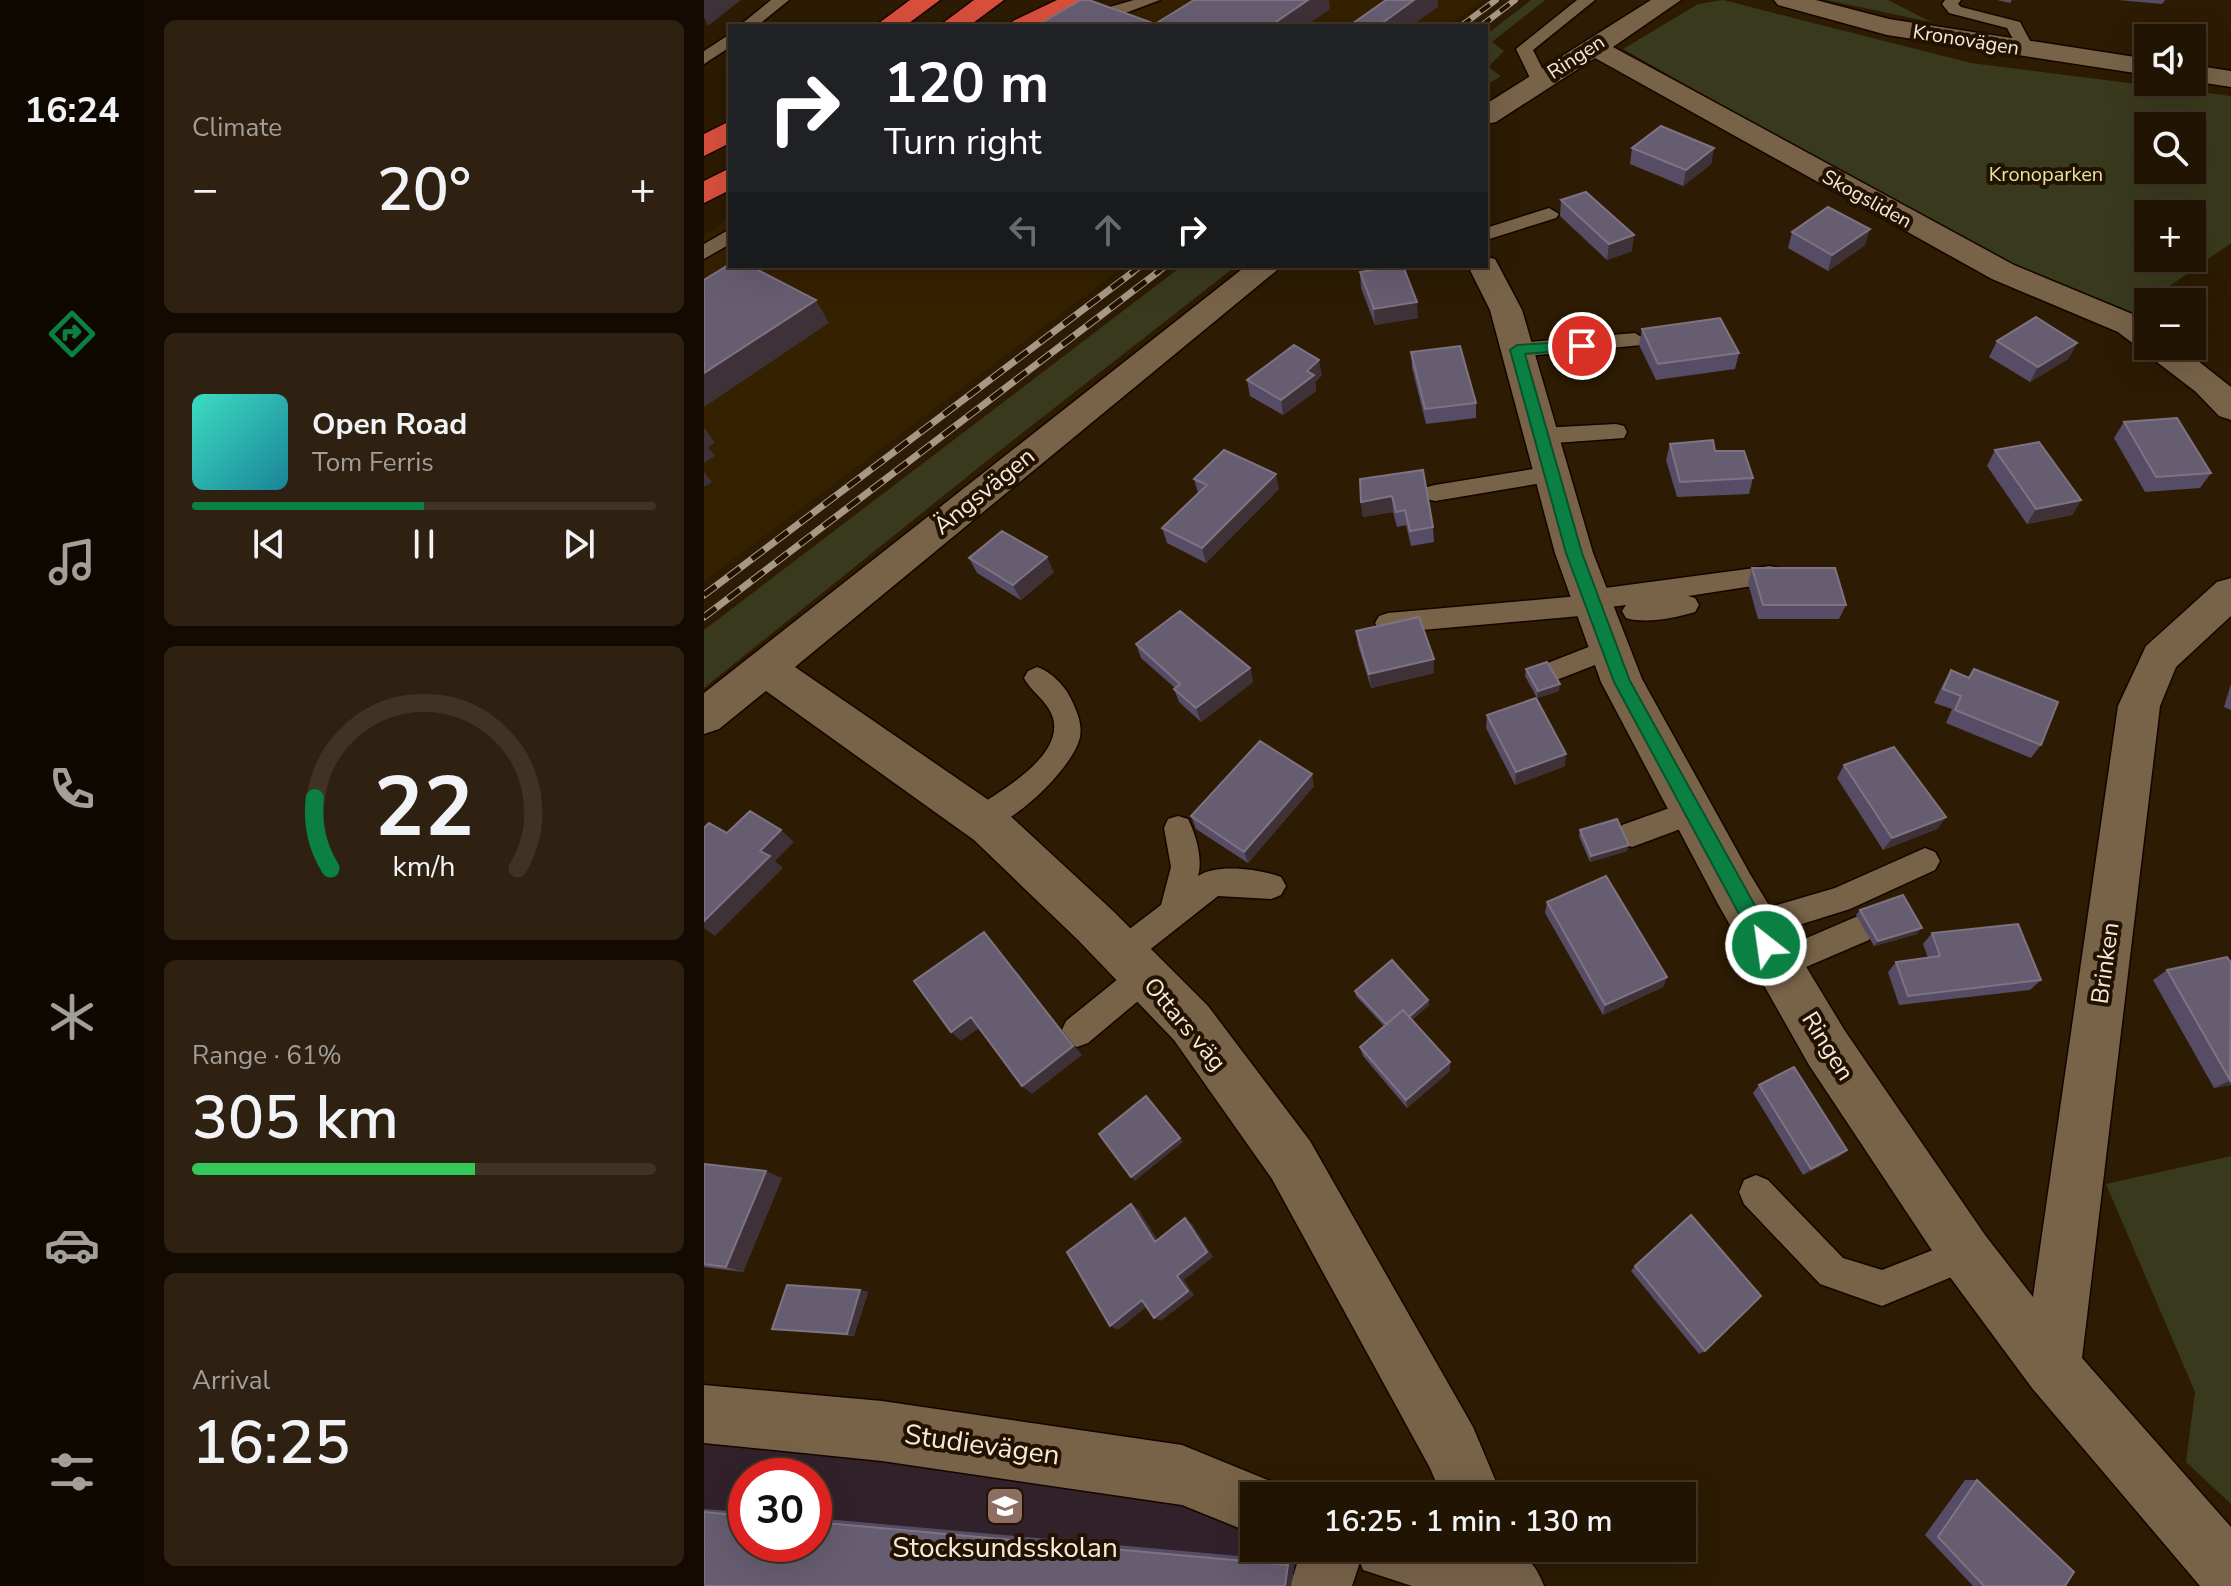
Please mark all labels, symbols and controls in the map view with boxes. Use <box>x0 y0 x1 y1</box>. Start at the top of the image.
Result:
street label: Kronovägen <box>1911 18 2021 62</box>
map controls <box>2134 24 2206 360</box>
button: sound <box>2134 24 2206 96</box>
street label: Ringen <box>1542 28 1610 86</box>
text: 120 m <box>884 45 1049 122</box>
icon: right <box>752 56 856 160</box>
text: 16:24 <box>24 86 120 135</box>
text: Climate <box>192 110 282 145</box>
button: search <box>2134 112 2206 184</box>
text: Turn right <box>884 118 1041 167</box>
text: 20° <box>377 149 471 231</box>
text: − <box>192 160 218 220</box>
text: + <box>630 160 656 220</box>
park label: Kronoparken <box>1989 161 2103 188</box>
street label: Skogsliden <box>1817 163 1917 235</box>
button: + <box>2134 200 2206 272</box>
icon: left <box>1002 208 1046 252</box>
icon: ahead <box>1086 208 1130 252</box>
icon: right <box>1170 208 1214 252</box>
button: − <box>2134 288 2206 360</box>
icon: directions <box>44 306 100 362</box>
pin <box>1548 312 1616 380</box>
icon: arrive <box>1560 324 1604 368</box>
text: Open Road <box>312 404 467 445</box>
street label: Ängsvägen <box>927 440 1041 542</box>
text: Tom Ferris <box>312 445 434 480</box>
icon: previous <box>247 522 291 566</box>
icon: pause <box>402 522 446 566</box>
icon: next <box>557 522 601 566</box>
icon: music <box>44 534 100 590</box>
text: 22 <box>374 751 474 864</box>
icon: phone <box>44 761 100 817</box>
text: km/h <box>393 847 455 886</box>
position arrow <box>1724 903 1808 987</box>
street label: Brinken <box>2083 920 2127 1006</box>
street label: Ottars väg <box>1137 971 1233 1077</box>
icon: climate <box>44 989 100 1045</box>
street label: Ringen <box>1794 1005 1862 1087</box>
text: Range · 61% <box>192 1038 342 1073</box>
text: 305 km <box>192 1077 399 1159</box>
icon: car <box>44 1217 100 1273</box>
text: Arrival <box>192 1363 270 1398</box>
text: 16:25 <box>192 1402 350 1484</box>
street label: Studievägen <box>902 1415 1062 1475</box>
icon: filters <box>44 1444 100 1500</box>
speed limit sign: 30 <box>728 1458 832 1562</box>
school or university icon: Stocksundsskolan <box>984 1485 1026 1527</box>
text: 16:25 · 1 min · 130 m <box>1323 1501 1613 1542</box>
place label: Stocksundsskolan <box>892 1529 1118 1567</box>

